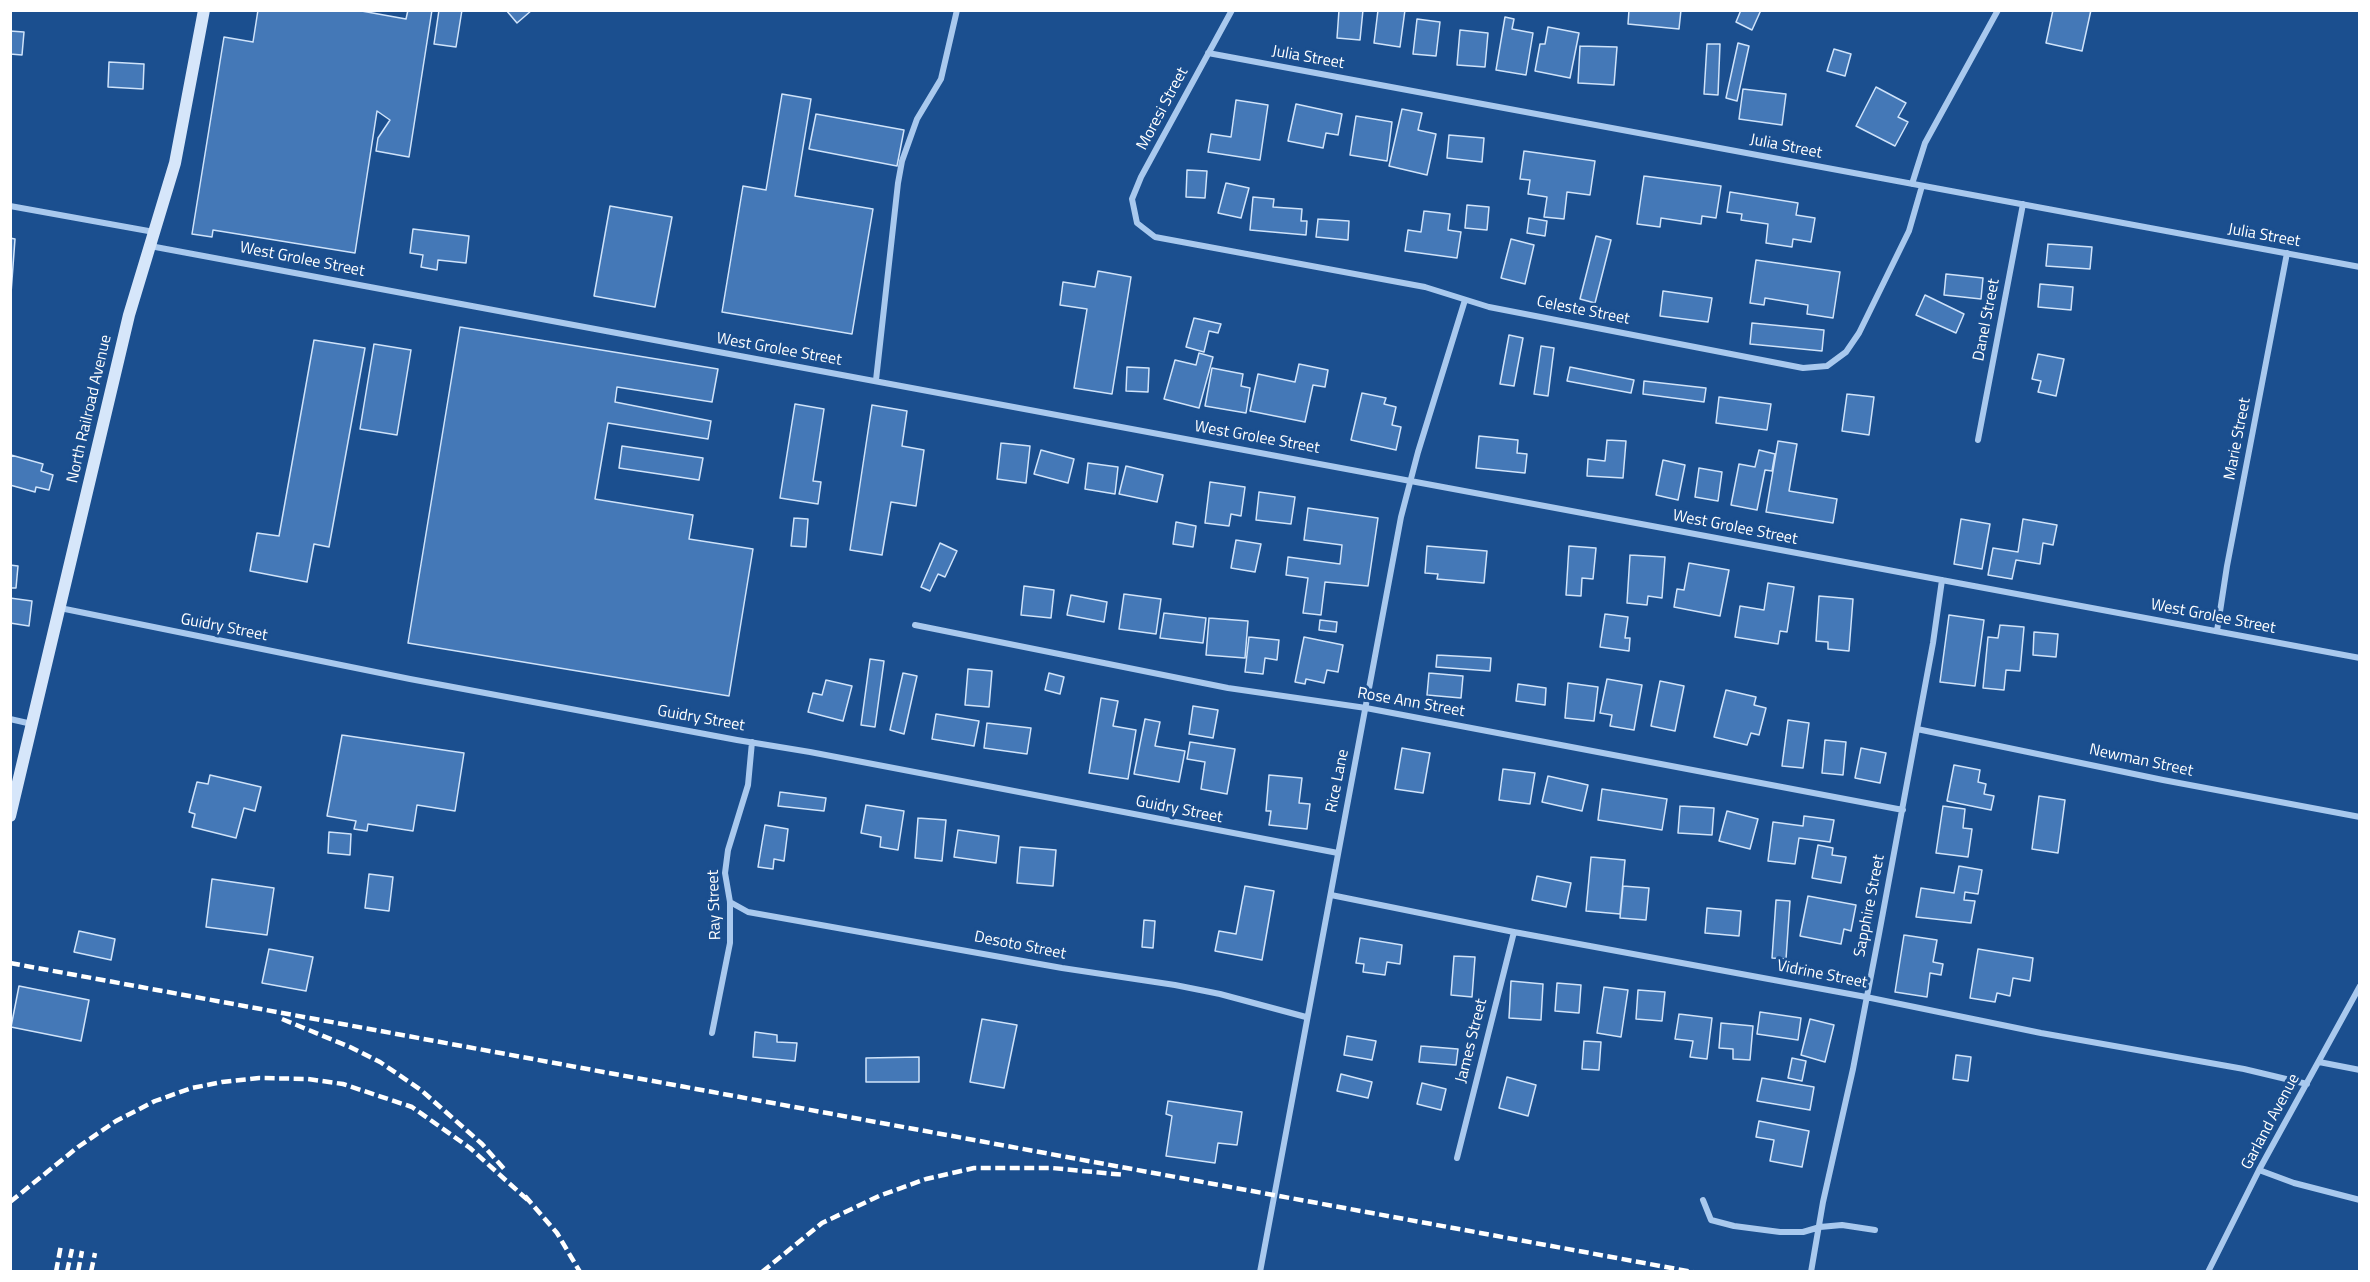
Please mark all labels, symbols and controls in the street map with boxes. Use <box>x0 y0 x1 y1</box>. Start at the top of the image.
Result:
street label: Julia Street <box>1270 42 1346 74</box>
street label: Moresi Street <box>1133 64 1193 154</box>
street label: Julia Street <box>1748 131 1824 163</box>
street label: Julia Street <box>2226 220 2302 252</box>
street label: West Grolee Street <box>238 238 366 282</box>
street label: Danel Street <box>1970 277 2004 363</box>
street label: Celeste Street <box>1535 293 1631 329</box>
street label: West Grolee Street <box>715 330 843 370</box>
street label: North Railroad Avenue <box>64 333 116 485</box>
street label: Marie Street <box>2221 396 2255 482</box>
street label: West Grolee Street <box>1193 418 1321 458</box>
street label: West Grolee Street <box>1671 506 1799 550</box>
street label: West Grolee Street <box>2149 595 2277 639</box>
street label: Guidry Street <box>179 610 269 646</box>
street label: Rose Ann Street <box>1356 684 1466 722</box>
street label: Guidry Street <box>656 702 746 736</box>
street label: Newman Street <box>2087 741 2195 781</box>
street label: Rice Lane <box>1322 748 1354 814</box>
street label: Guidry Street <box>1134 792 1224 828</box>
street label: Sapphire Street <box>1851 853 1889 959</box>
street label: Ray Street <box>704 870 726 940</box>
street label: Desoto Street <box>972 928 1068 964</box>
street label: Vidrine Street <box>1775 957 1869 993</box>
street label: James Street <box>1452 997 1492 1085</box>
street label: Garland Avenue <box>2238 1071 2304 1173</box>

